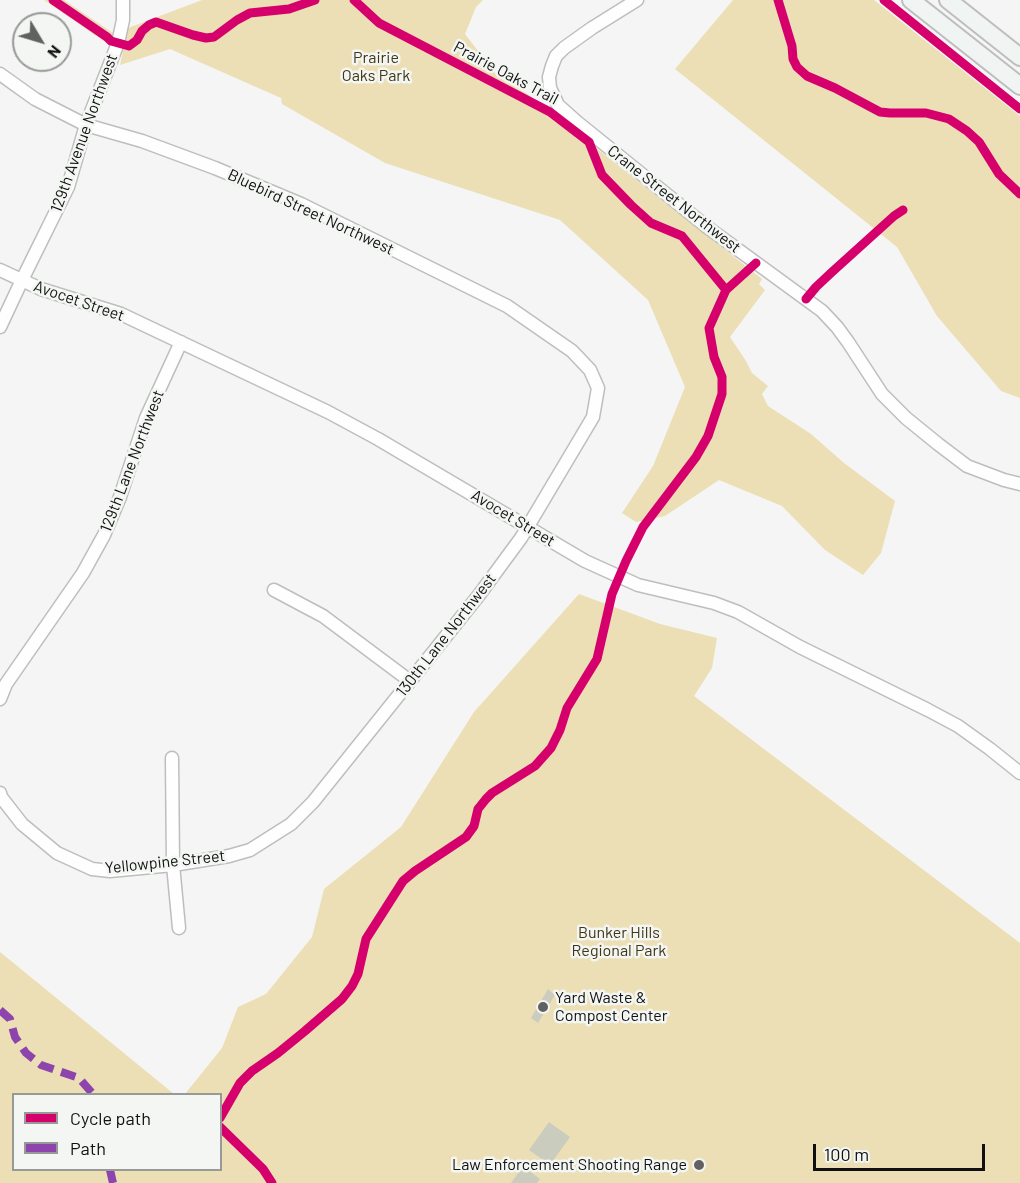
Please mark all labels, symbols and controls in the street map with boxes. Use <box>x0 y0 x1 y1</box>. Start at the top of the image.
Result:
north arrow <box>12 12 72 72</box>
street label: Prairie Oaks Trail <box>450 37 562 109</box>
park label: Prairie Oaks Park <box>342 48 410 86</box>
street label: 129th Avenue Northwest <box>46 51 122 215</box>
street label: Crane Street Northwest <box>604 141 744 257</box>
street label: Bluebird Street Northwest <box>225 165 397 259</box>
street label: Avocet Street <box>31 277 127 325</box>
street label: 129th Lane Northwest <box>96 387 168 535</box>
street label: Avocet Street <box>467 485 559 551</box>
street label: 130th Lane Northwest <box>392 570 500 700</box>
street label: Yellowpine Street <box>104 846 226 878</box>
park label: Bunker Hills Regional Park <box>572 923 666 961</box>
place label: Yard Waste & Compost Center <box>555 988 668 1026</box>
marker: Yard Waste & Compost Center <box>536 1000 550 1014</box>
legend <box>12 1093 222 1171</box>
text: Cycle path <box>70 1107 151 1129</box>
scale bar <box>816 1132 988 1170</box>
text: Path <box>70 1137 106 1159</box>
text: 100 m <box>824 1143 869 1165</box>
place label: Law Enforcement Shooting Range <box>452 1155 687 1175</box>
marker: Law Enforcement Shooting Range <box>692 1158 706 1172</box>

